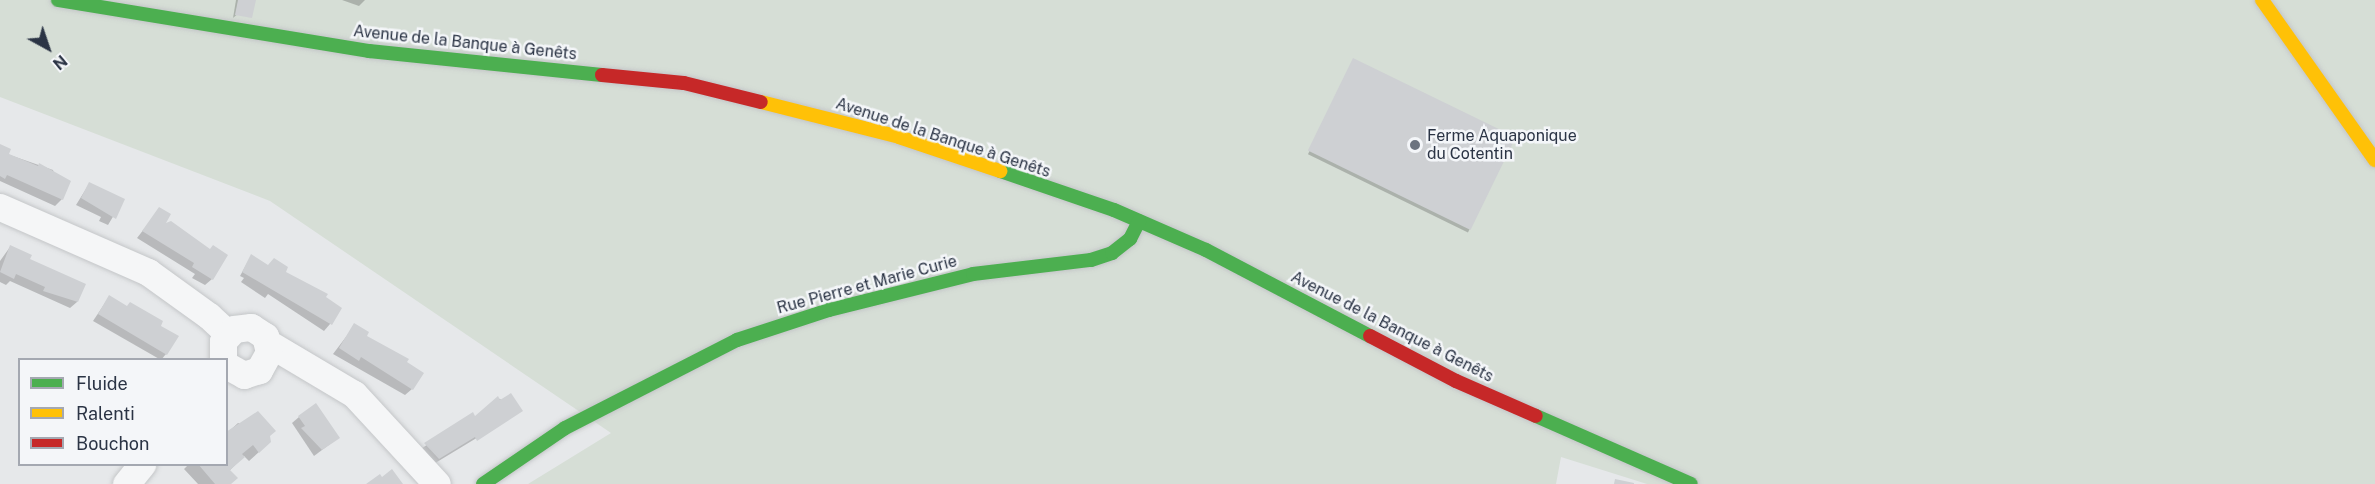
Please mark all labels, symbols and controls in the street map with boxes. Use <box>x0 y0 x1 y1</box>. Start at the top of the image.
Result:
north arrow <box>18 18 78 78</box>
street label: Avenue de la Banque à Genêts <box>352 22 578 64</box>
text: N <box>49 51 71 73</box>
street label: Avenue de la Banque à Genêts <box>833 94 1053 182</box>
place label: Ferme Aquaponique du Cotentin <box>1427 126 1577 164</box>
marker: Ferme Aquaponique du Cotentin <box>1408 138 1422 152</box>
street label: Rue Pierre et Marie Curie <box>775 252 959 318</box>
street label: Avenue de la Banque à Genêts <box>1287 267 1497 387</box>
legend <box>18 358 228 466</box>
text: Fluide <box>76 373 128 394</box>
text: Ralenti <box>76 403 135 424</box>
text: Bouchon <box>76 433 149 454</box>

